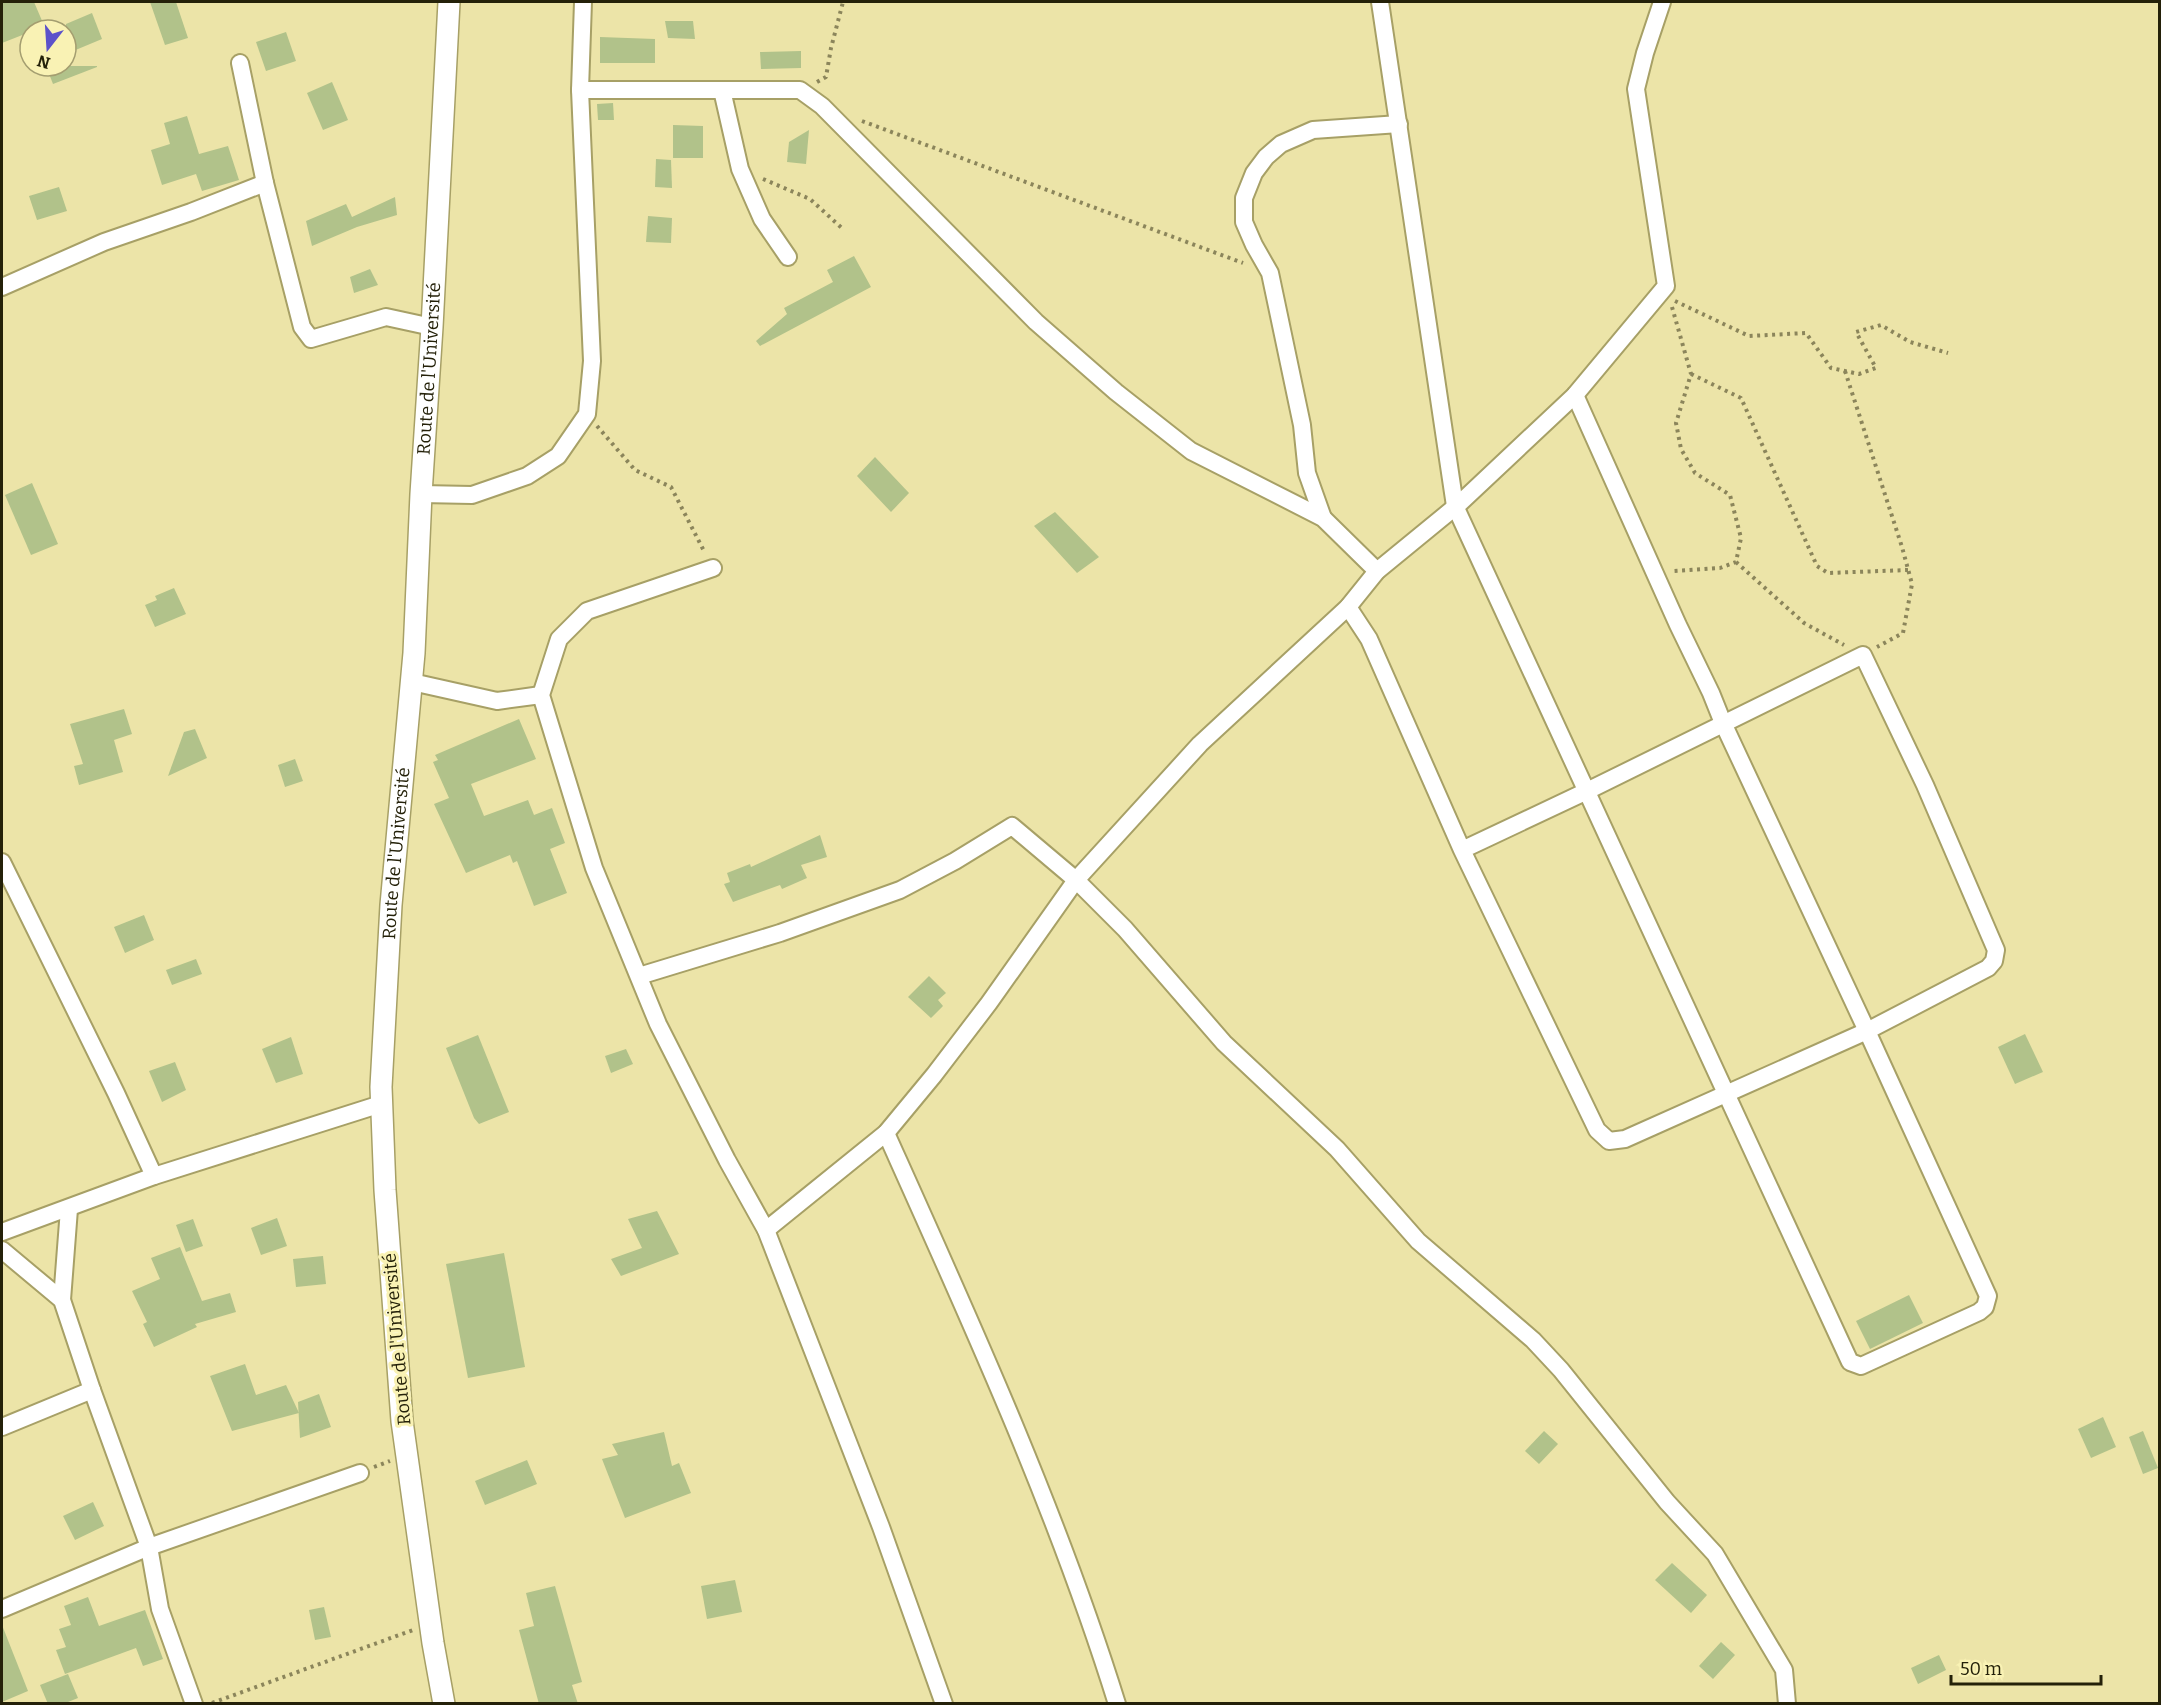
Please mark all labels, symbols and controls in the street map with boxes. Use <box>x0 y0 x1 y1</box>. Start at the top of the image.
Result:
north arrow <box>18 18 78 78</box>
text: N <box>35 51 52 73</box>
street label: Route de l'Université <box>413 282 445 455</box>
street label: Route de l'Université <box>378 766 415 940</box>
street label: Route de l'Université <box>379 1252 415 1426</box>
scale bar <box>1951 1648 2101 1686</box>
text: 50 m <box>1960 1658 2002 1680</box>

